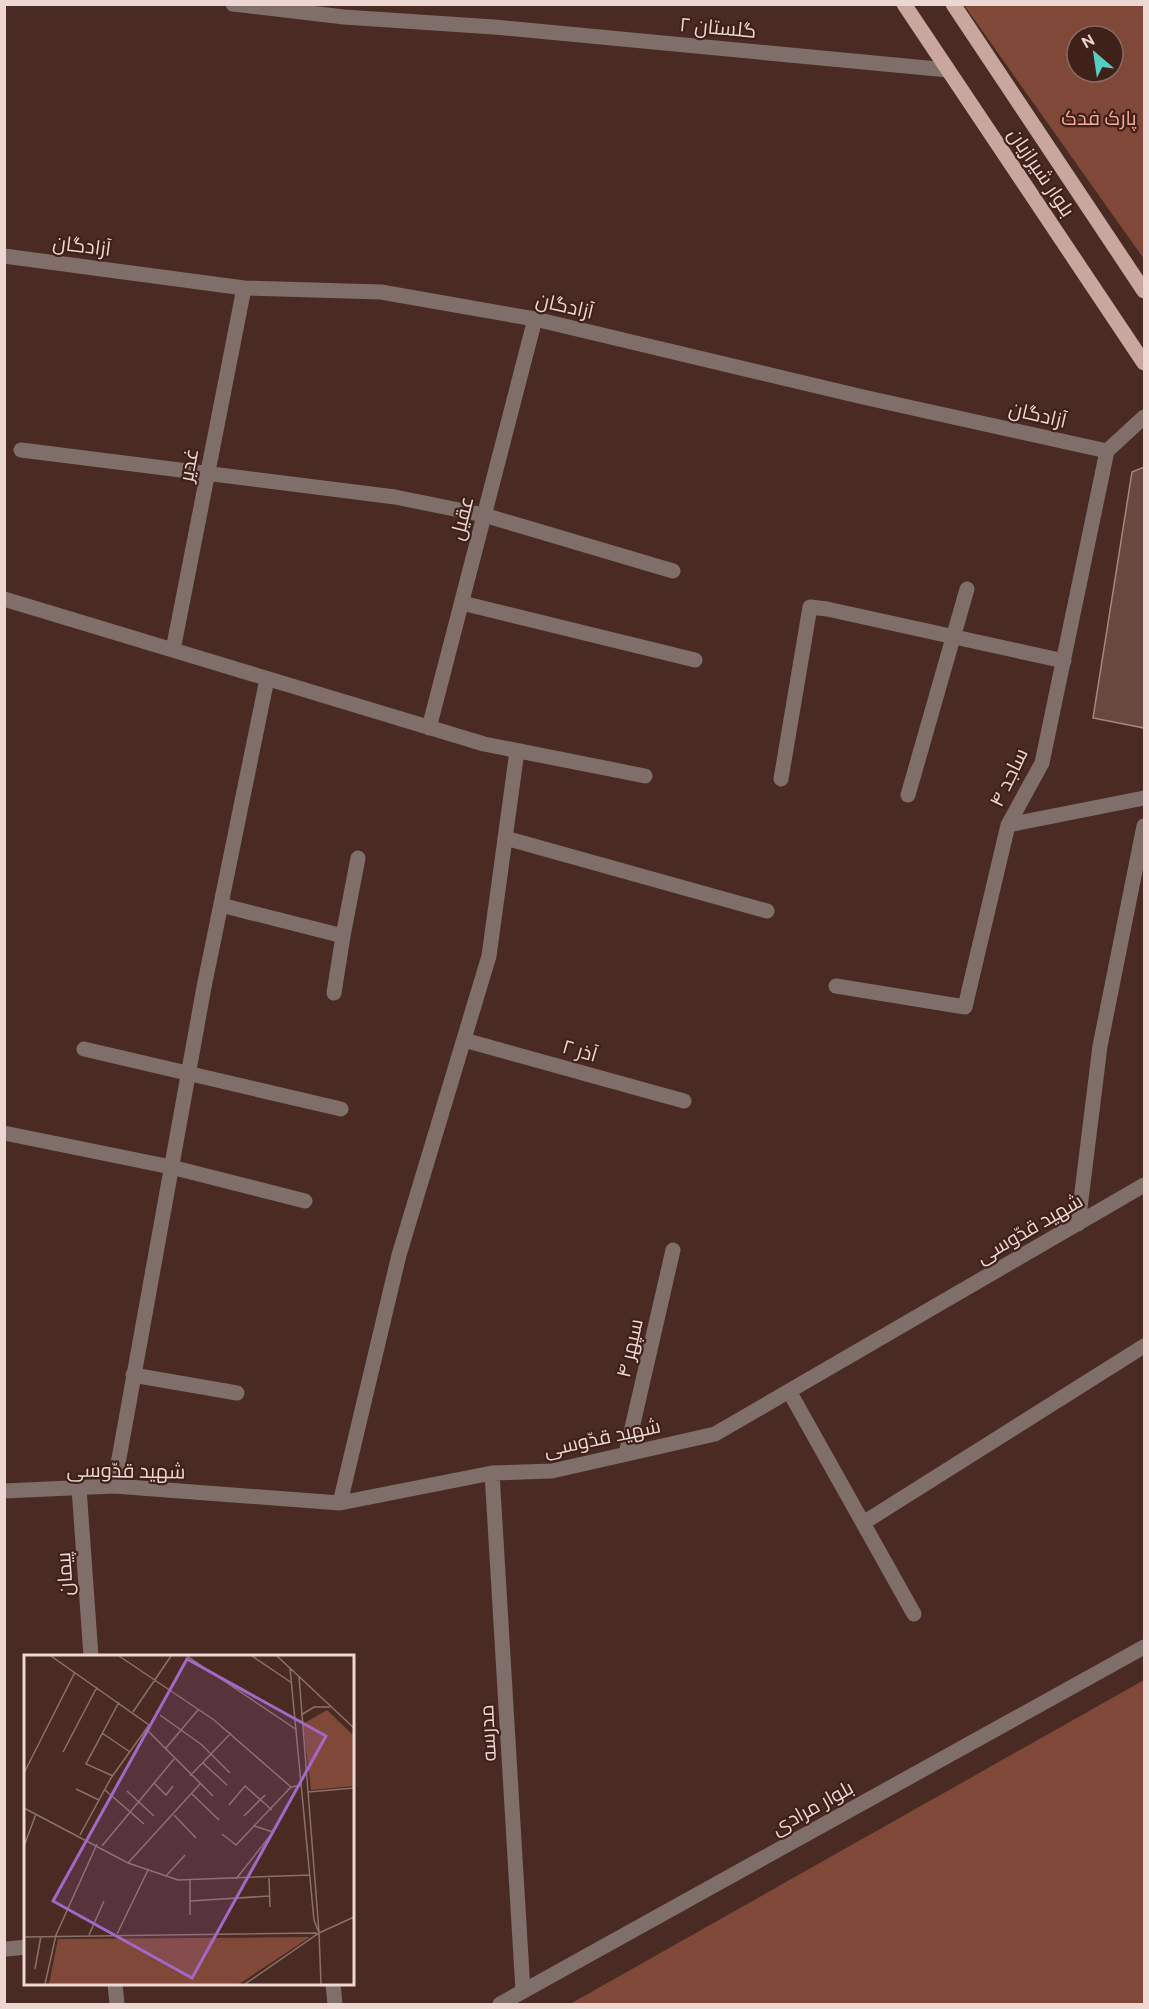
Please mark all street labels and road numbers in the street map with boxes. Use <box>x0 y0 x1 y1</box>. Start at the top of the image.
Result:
street label: گلستان ۲ <box>678 12 757 44</box>
street label: بلوار شیرازیان <box>1002 123 1080 222</box>
street label: آزادگان <box>51 230 113 262</box>
street label: آزادگان <box>534 287 597 325</box>
street label: آزادگان <box>1007 396 1070 434</box>
street label: غدیر <box>173 446 204 485</box>
street label: عقیل <box>444 494 479 543</box>
street label: ساجد ۴ <box>984 744 1032 810</box>
street label: آذر ۲ <box>560 1034 601 1067</box>
street label: شهید قدّوسی <box>972 1188 1087 1269</box>
street label: سپهر ۴ <box>611 1316 649 1380</box>
street label: شهید قدّوسی <box>541 1413 663 1463</box>
street label: شهید قدّوسی <box>66 1457 186 1485</box>
street label: پیمان <box>51 1550 79 1597</box>
street label: مدرسه <box>474 1704 501 1762</box>
street label: بلوار مرادی <box>767 1775 858 1841</box>

